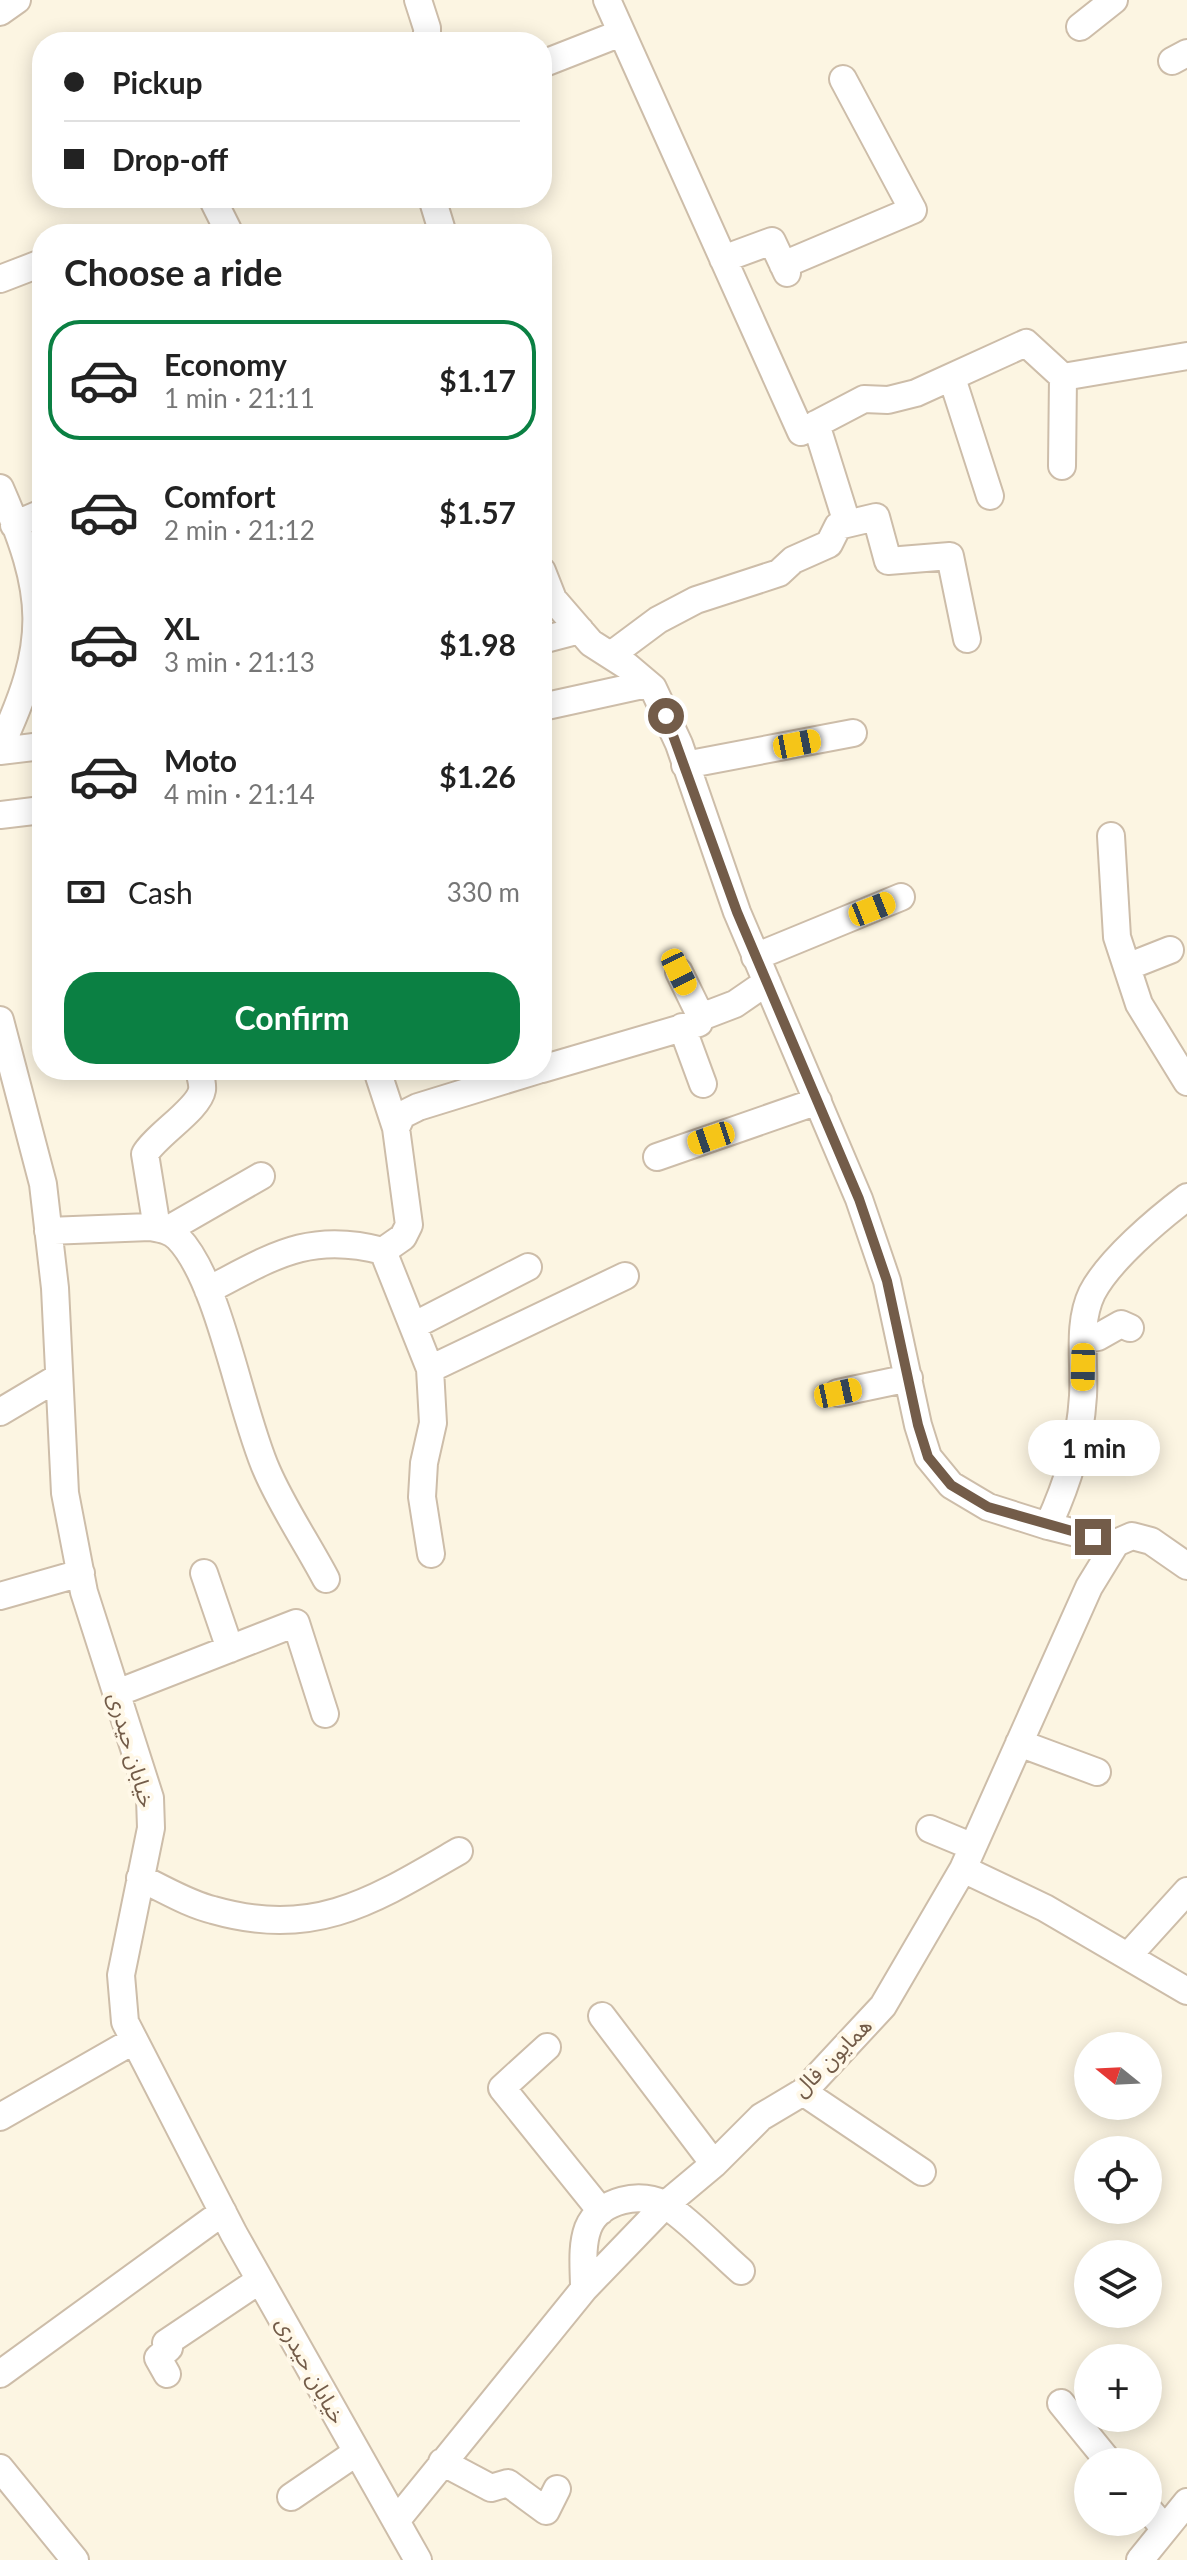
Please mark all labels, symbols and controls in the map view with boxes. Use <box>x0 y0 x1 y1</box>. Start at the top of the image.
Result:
text: Pickup <box>112 64 203 100</box>
text: Drop-off <box>112 141 228 177</box>
text: Choose a ride <box>64 250 283 294</box>
icon: car <box>68 344 140 416</box>
text: Economy <box>164 346 287 382</box>
text: $1.17 <box>439 362 516 398</box>
text: 1 min · 21:11 <box>164 382 315 414</box>
icon: car <box>68 476 140 548</box>
text: Comfort <box>164 478 276 514</box>
text: $1.57 <box>439 494 516 530</box>
text: 2 min · 21:12 <box>164 514 315 546</box>
icon: car <box>68 608 140 680</box>
text: XL <box>164 610 200 646</box>
text: $1.98 <box>439 626 516 662</box>
text: 3 min · 21:13 <box>164 646 315 678</box>
route start <box>648 698 684 734</box>
car <box>771 728 823 760</box>
icon: car <box>68 740 140 812</box>
text: Moto <box>164 742 237 778</box>
text: $1.26 <box>439 758 516 794</box>
text: 4 min · 21:14 <box>164 778 315 810</box>
icon: cash <box>64 870 108 914</box>
text: Cash <box>128 874 193 910</box>
text: 330 m <box>447 876 520 908</box>
car <box>845 889 899 929</box>
car <box>658 945 700 999</box>
button: Confirm <box>64 972 520 1064</box>
car <box>684 1119 738 1157</box>
car <box>1071 1343 1095 1391</box>
car <box>812 1376 864 1410</box>
callout: 1 min <box>1027 1421 1159 1477</box>
text: 1 min <box>1062 1432 1126 1464</box>
route end <box>1075 1519 1111 1555</box>
street label: خیابان حیدری <box>102 1689 162 1811</box>
street label: همایون فال <box>786 2011 877 2102</box>
north arrow <box>1074 2032 1162 2120</box>
map controls <box>1074 2032 1162 2536</box>
button: locate <box>1074 2136 1162 2224</box>
button: layers <box>1074 2240 1162 2328</box>
street label: خیابان حیدری <box>270 2311 352 2429</box>
button: + <box>1074 2344 1162 2432</box>
button: − <box>1074 2448 1162 2536</box>

